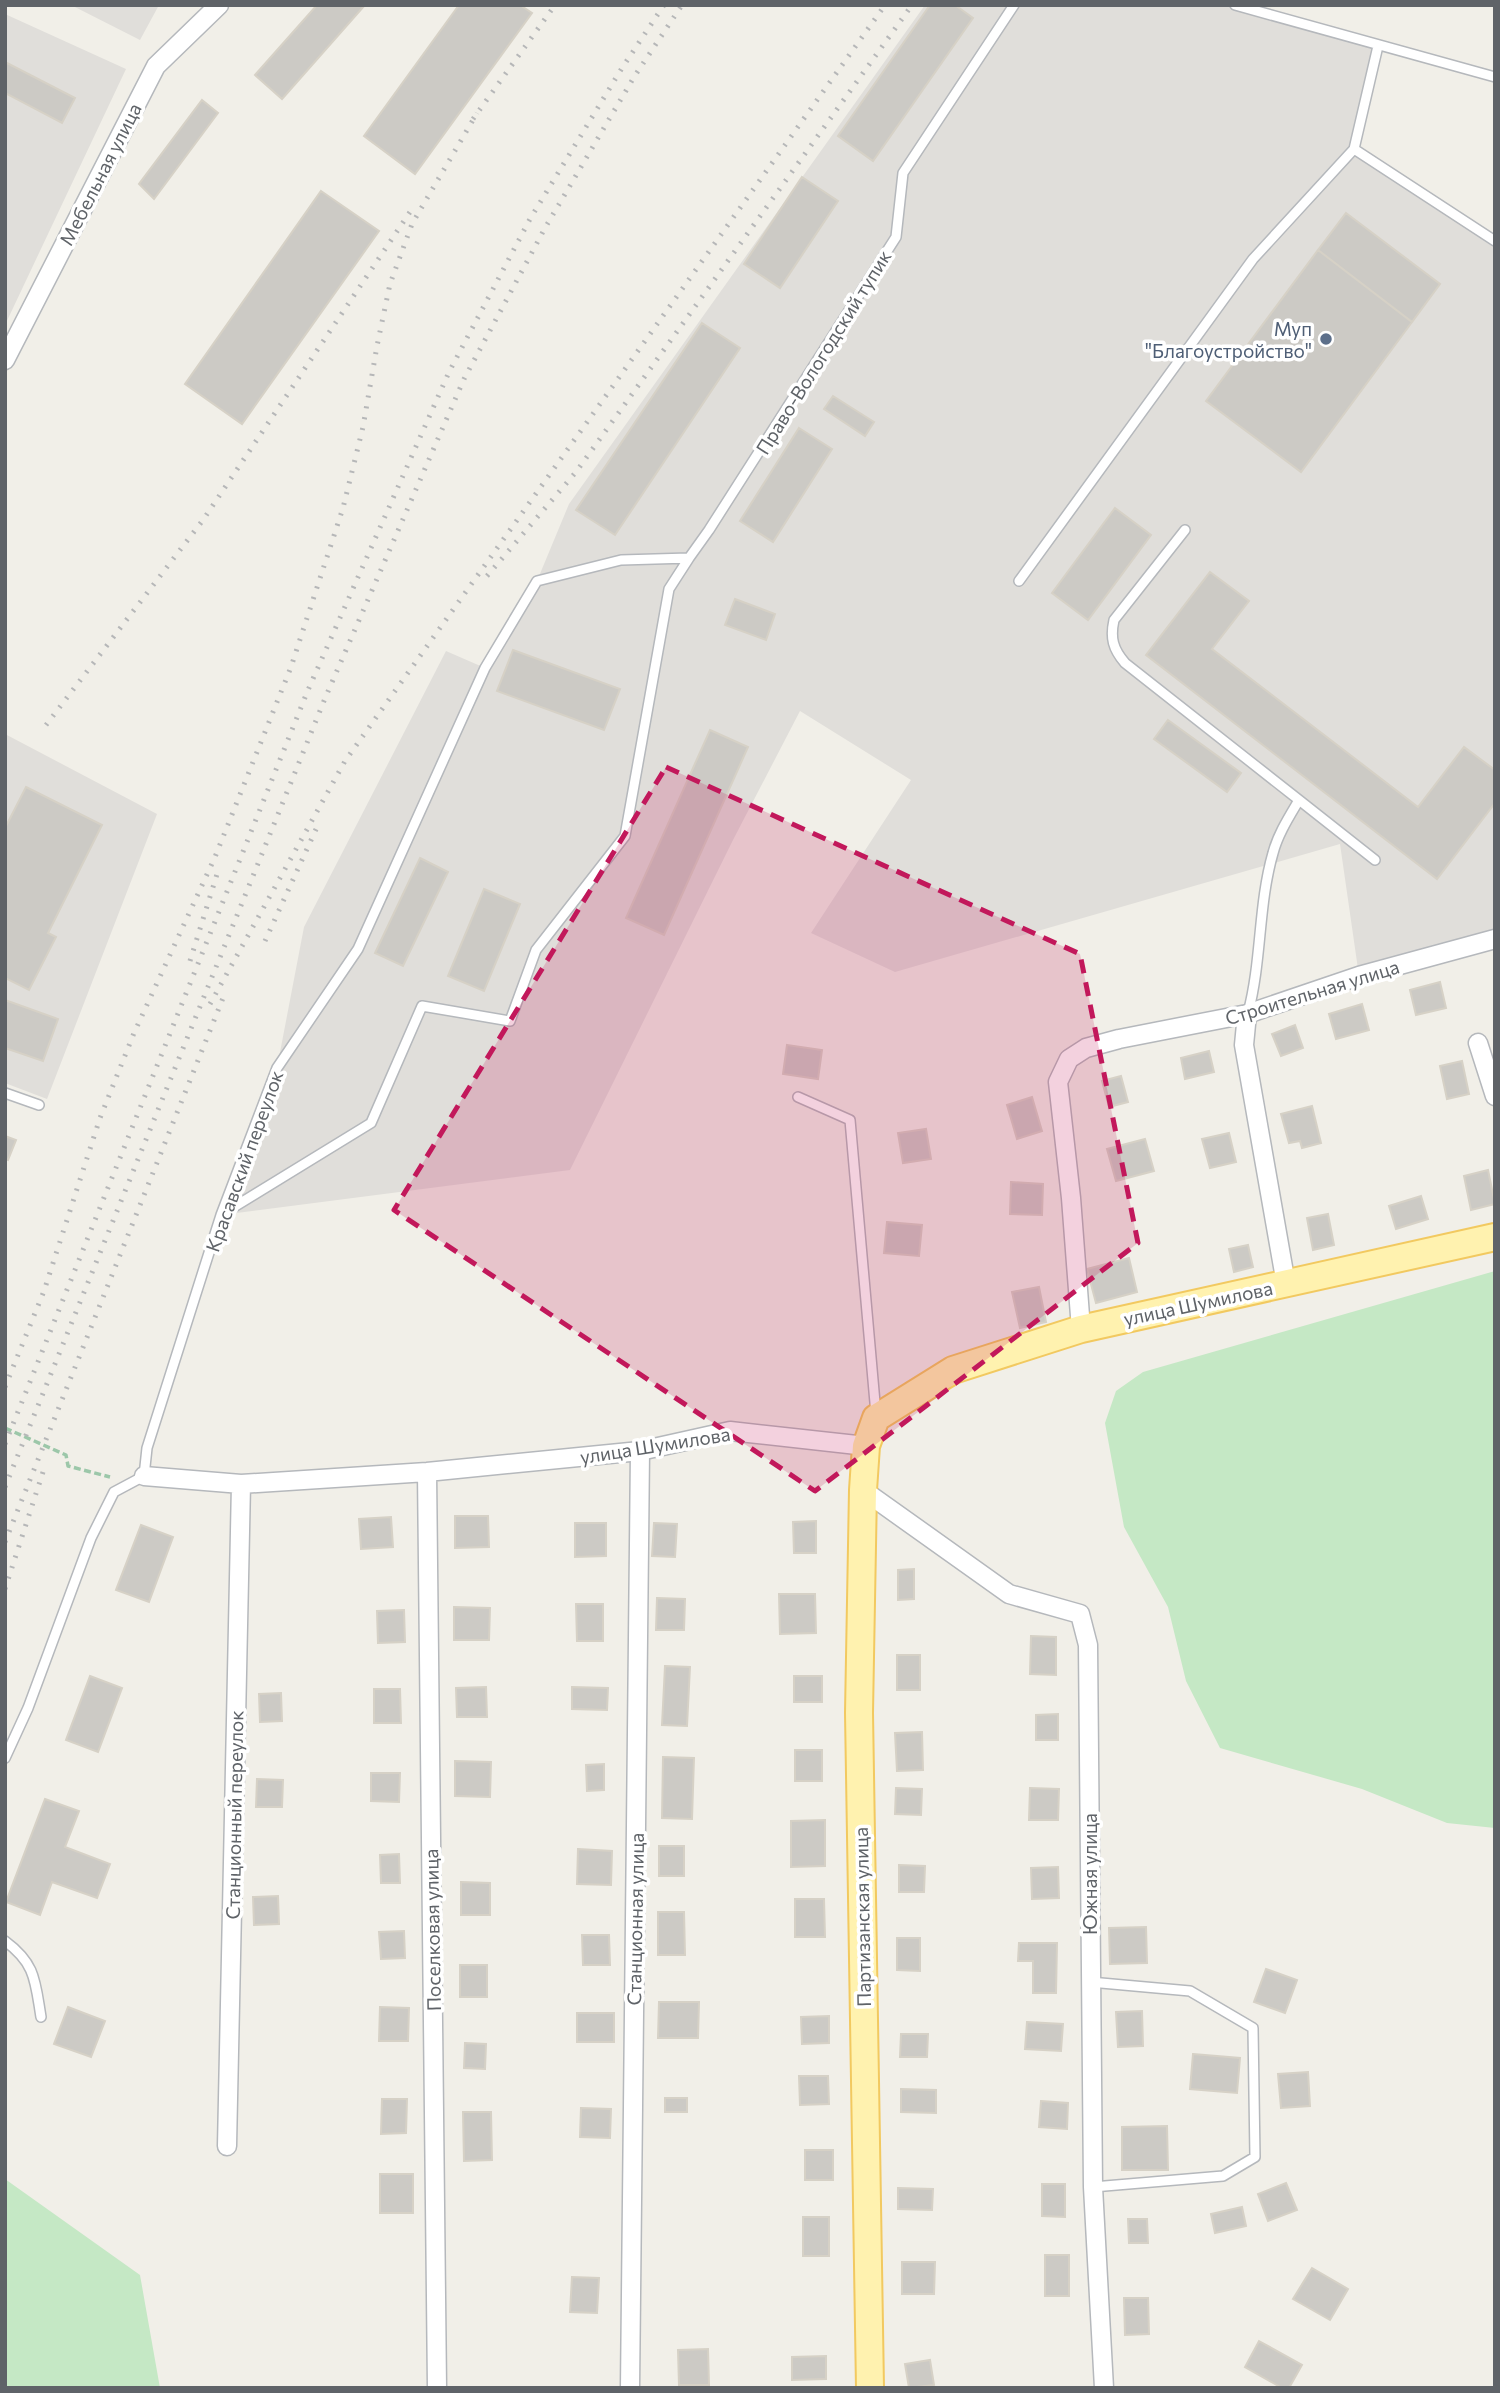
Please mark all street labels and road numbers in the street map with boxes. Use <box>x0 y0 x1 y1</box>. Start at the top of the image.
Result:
street label: Мебельная улица <box>54 99 146 249</box>
street label: Право-Вологодский тупик <box>751 246 895 458</box>
street label: Строительная улица <box>1222 955 1402 1029</box>
street label: Красавский переулок <box>200 1067 288 1255</box>
street label: улица Шумилова <box>1121 1276 1275 1330</box>
street label: улица Шумилова <box>578 1422 732 1468</box>
street label: Станционный переулок <box>221 1710 247 1920</box>
street label: Южная улица <box>1078 1813 1101 1935</box>
street label: Партизанская улица <box>849 1827 875 2007</box>
street label: Станционная улица <box>622 1832 648 2006</box>
street label: Поселковая улица <box>419 1849 445 2011</box>

